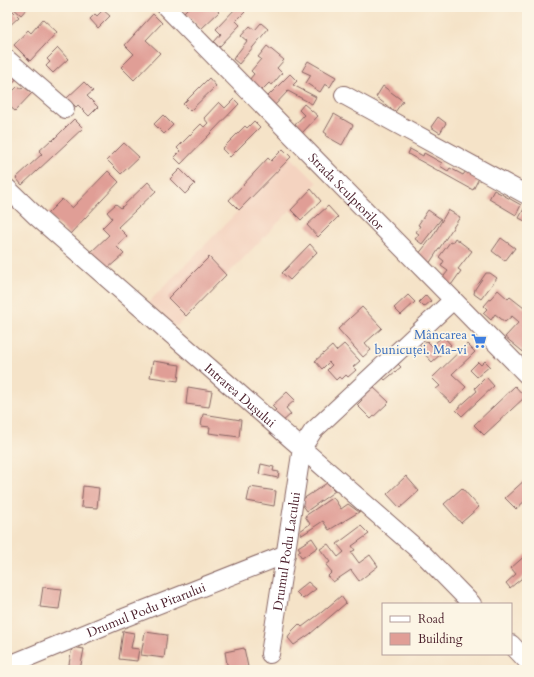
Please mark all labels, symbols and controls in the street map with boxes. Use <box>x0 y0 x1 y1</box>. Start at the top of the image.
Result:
street label: Strada Sculptorilor <box>304 149 388 235</box>
place label: Mâncarea bunicuței. Ma-vi <box>374 326 467 359</box>
supermarket icon: Mâncarea bunicuței. Ma-vi <box>470 332 488 350</box>
street label: Intrarea Dușului <box>200 359 280 432</box>
street label: Drumul Podu Lacului <box>269 490 305 612</box>
street label: Drumul Podu Pitarului <box>84 578 209 642</box>
legend <box>382 603 512 655</box>
text: Road <box>418 611 445 627</box>
text: Building <box>418 631 463 647</box>

